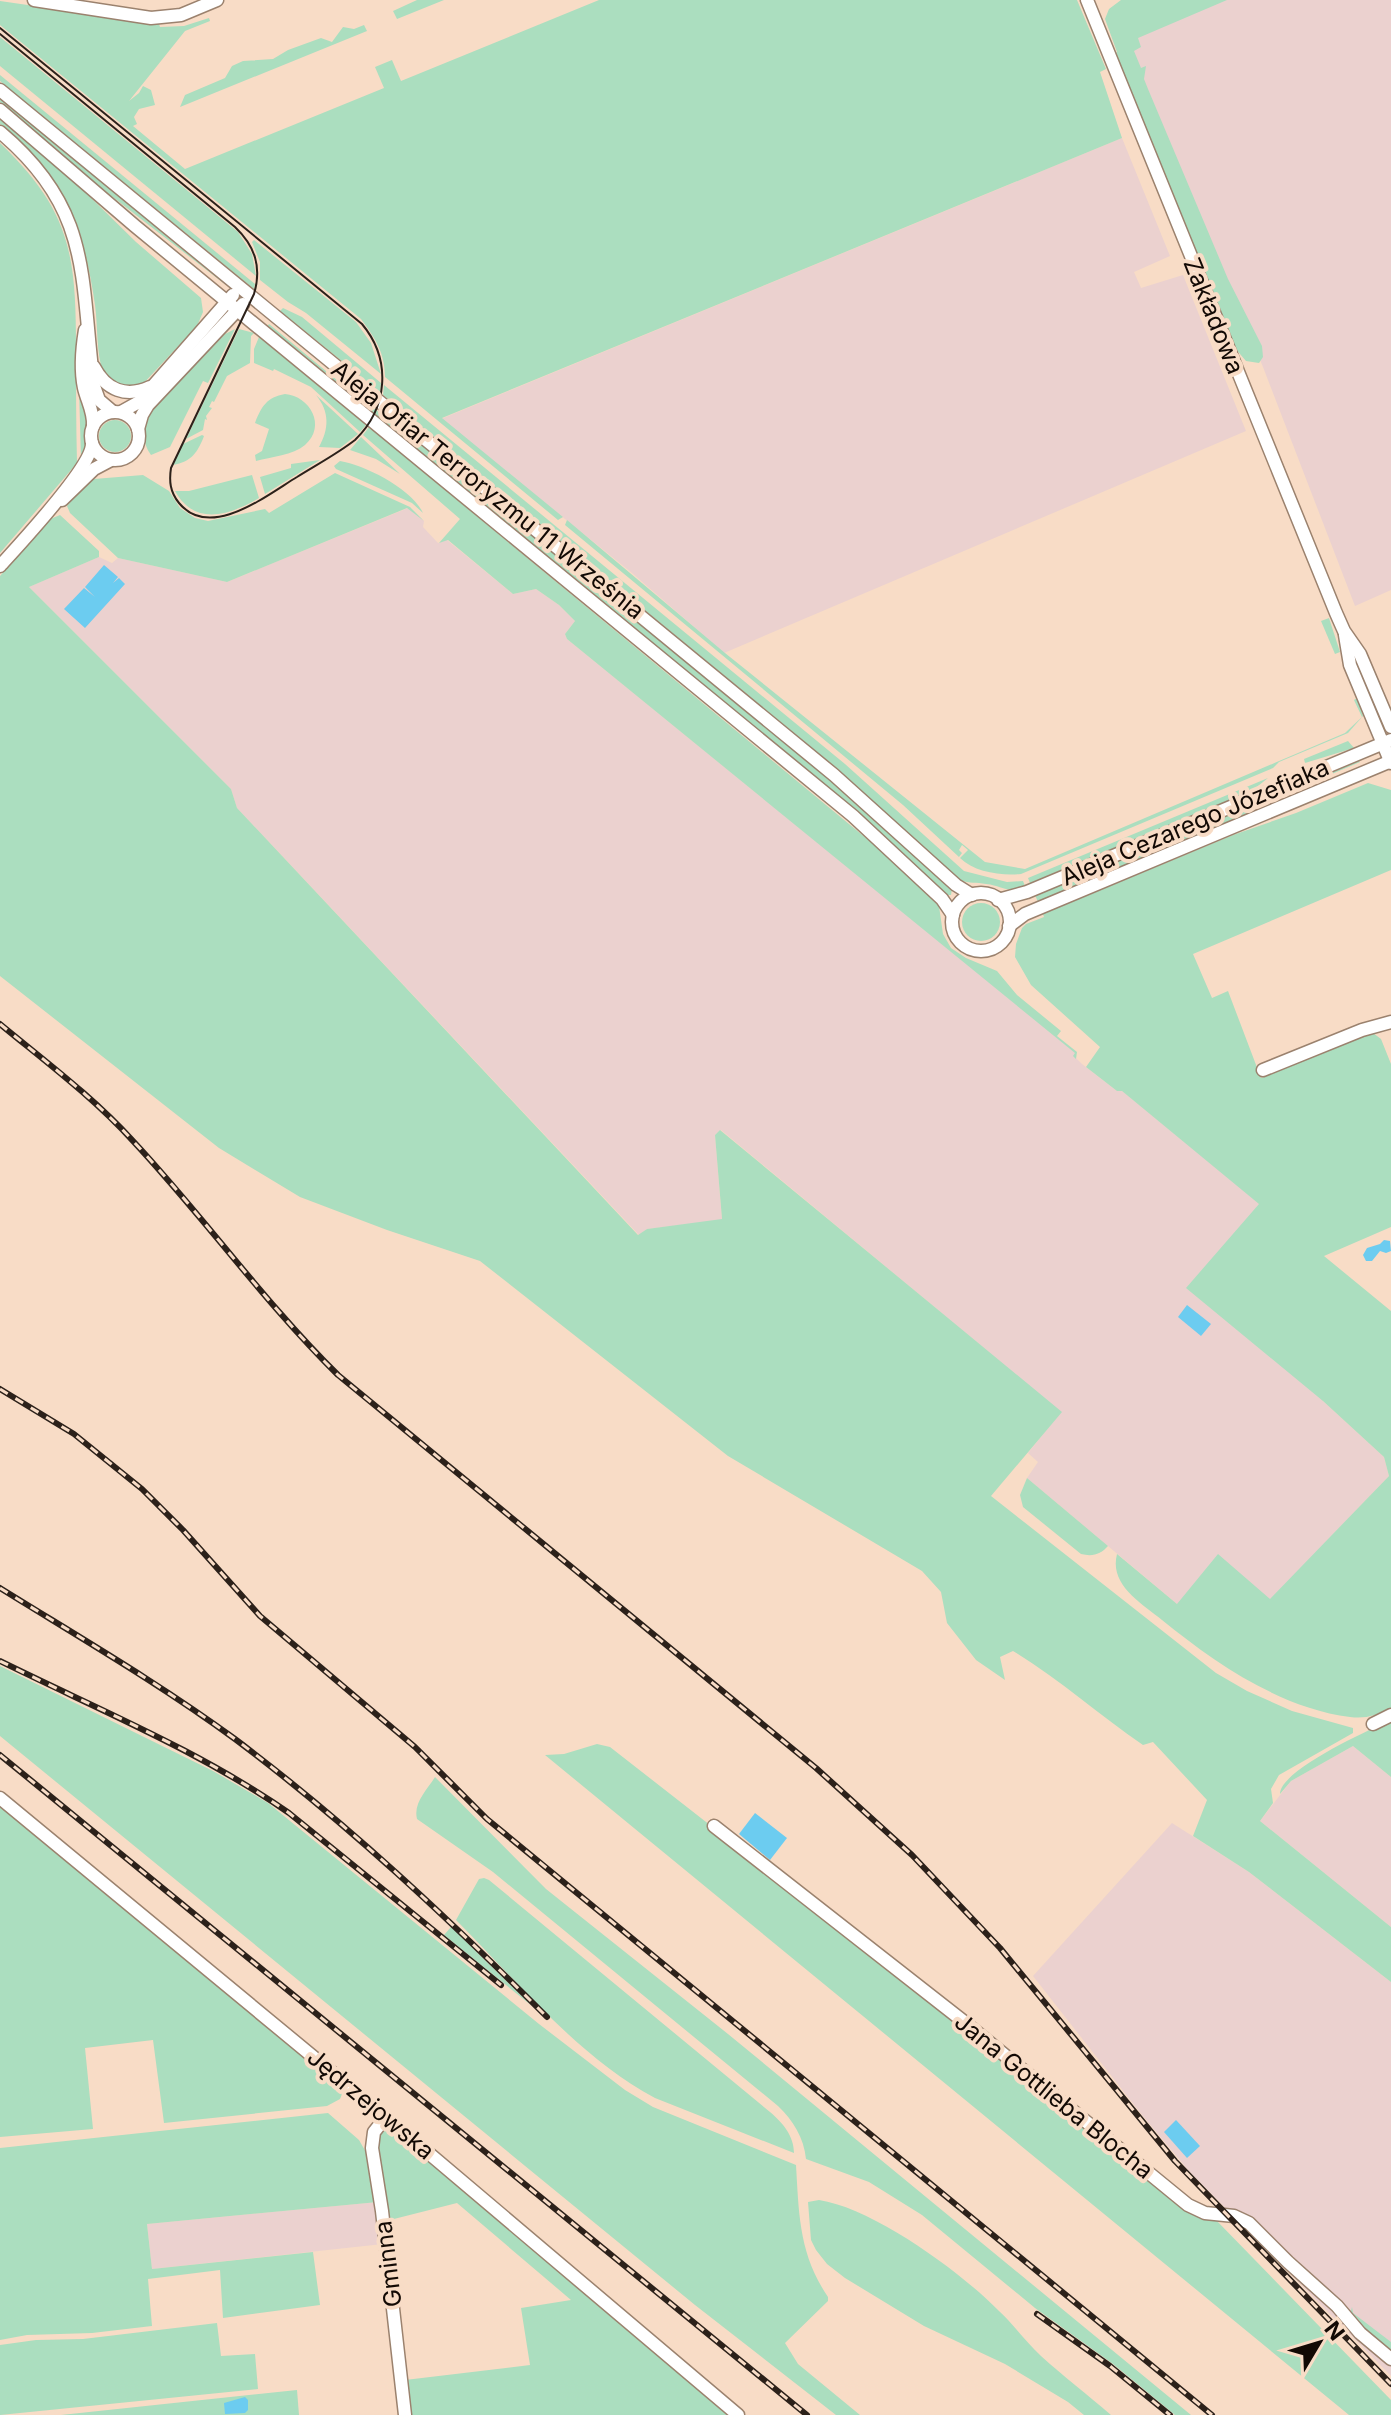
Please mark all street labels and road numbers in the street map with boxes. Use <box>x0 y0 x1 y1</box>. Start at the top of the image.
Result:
street label: Zakładowa <box>1178 254 1250 378</box>
street label: Aleja Ofiar Terroryzmu 11 Września <box>326 355 650 625</box>
street label: Aleja Cezarego Józefiaka <box>1057 752 1333 892</box>
street label: Jana Gottlieba Blocha <box>949 2007 1159 2185</box>
street label: Jędrzejowska <box>302 2042 440 2166</box>
street label: Gminna <box>368 2219 408 2309</box>

